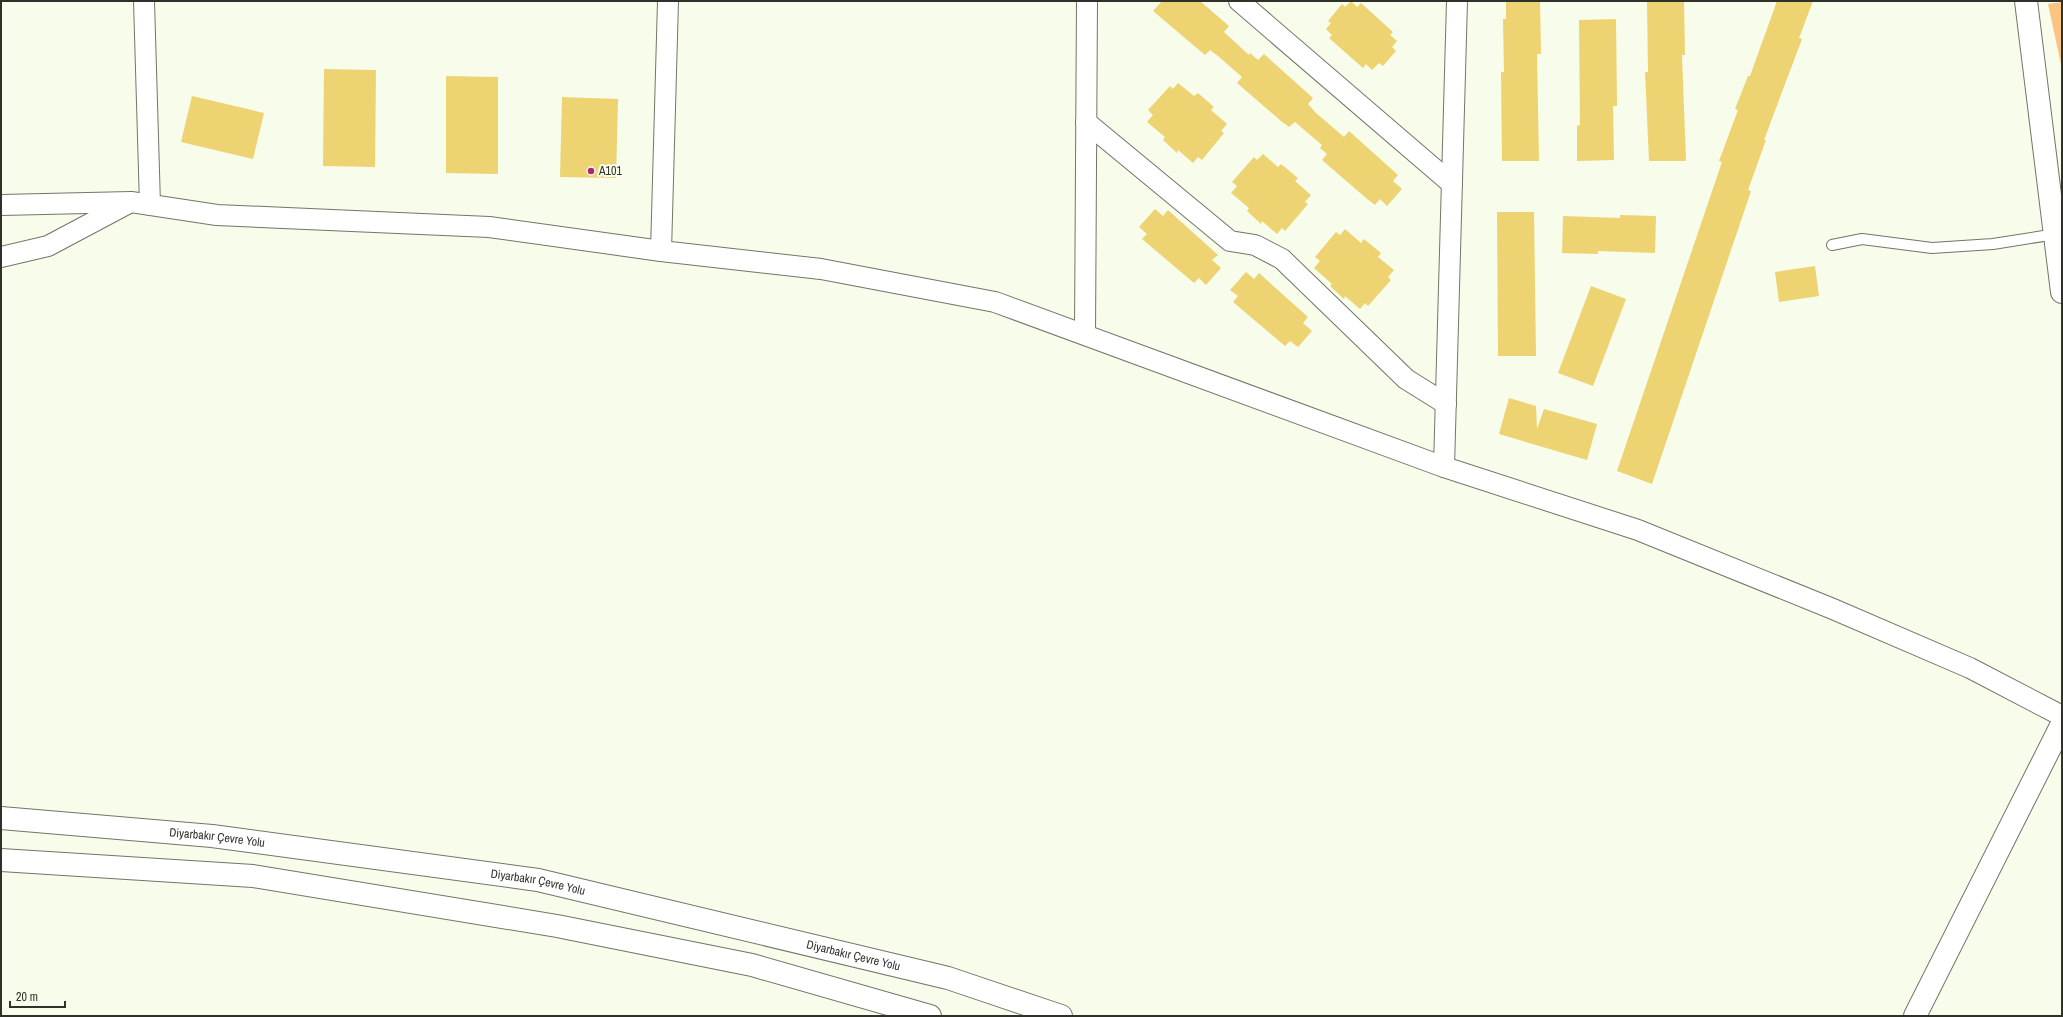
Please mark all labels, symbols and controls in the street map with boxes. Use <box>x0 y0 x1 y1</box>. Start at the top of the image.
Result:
place label: A101 <box>598 163 623 179</box>
marker: A101 <box>586 166 596 176</box>
street label: Diyarbakır Çevre Yolu <box>169 824 266 851</box>
street label: Diyarbakır Çevre Yolu <box>490 866 587 899</box>
street label: Diyarbakır Çevre Yolu <box>805 936 902 974</box>
scale bar <box>10 983 65 1009</box>
text: 20 m <box>16 989 38 1005</box>

